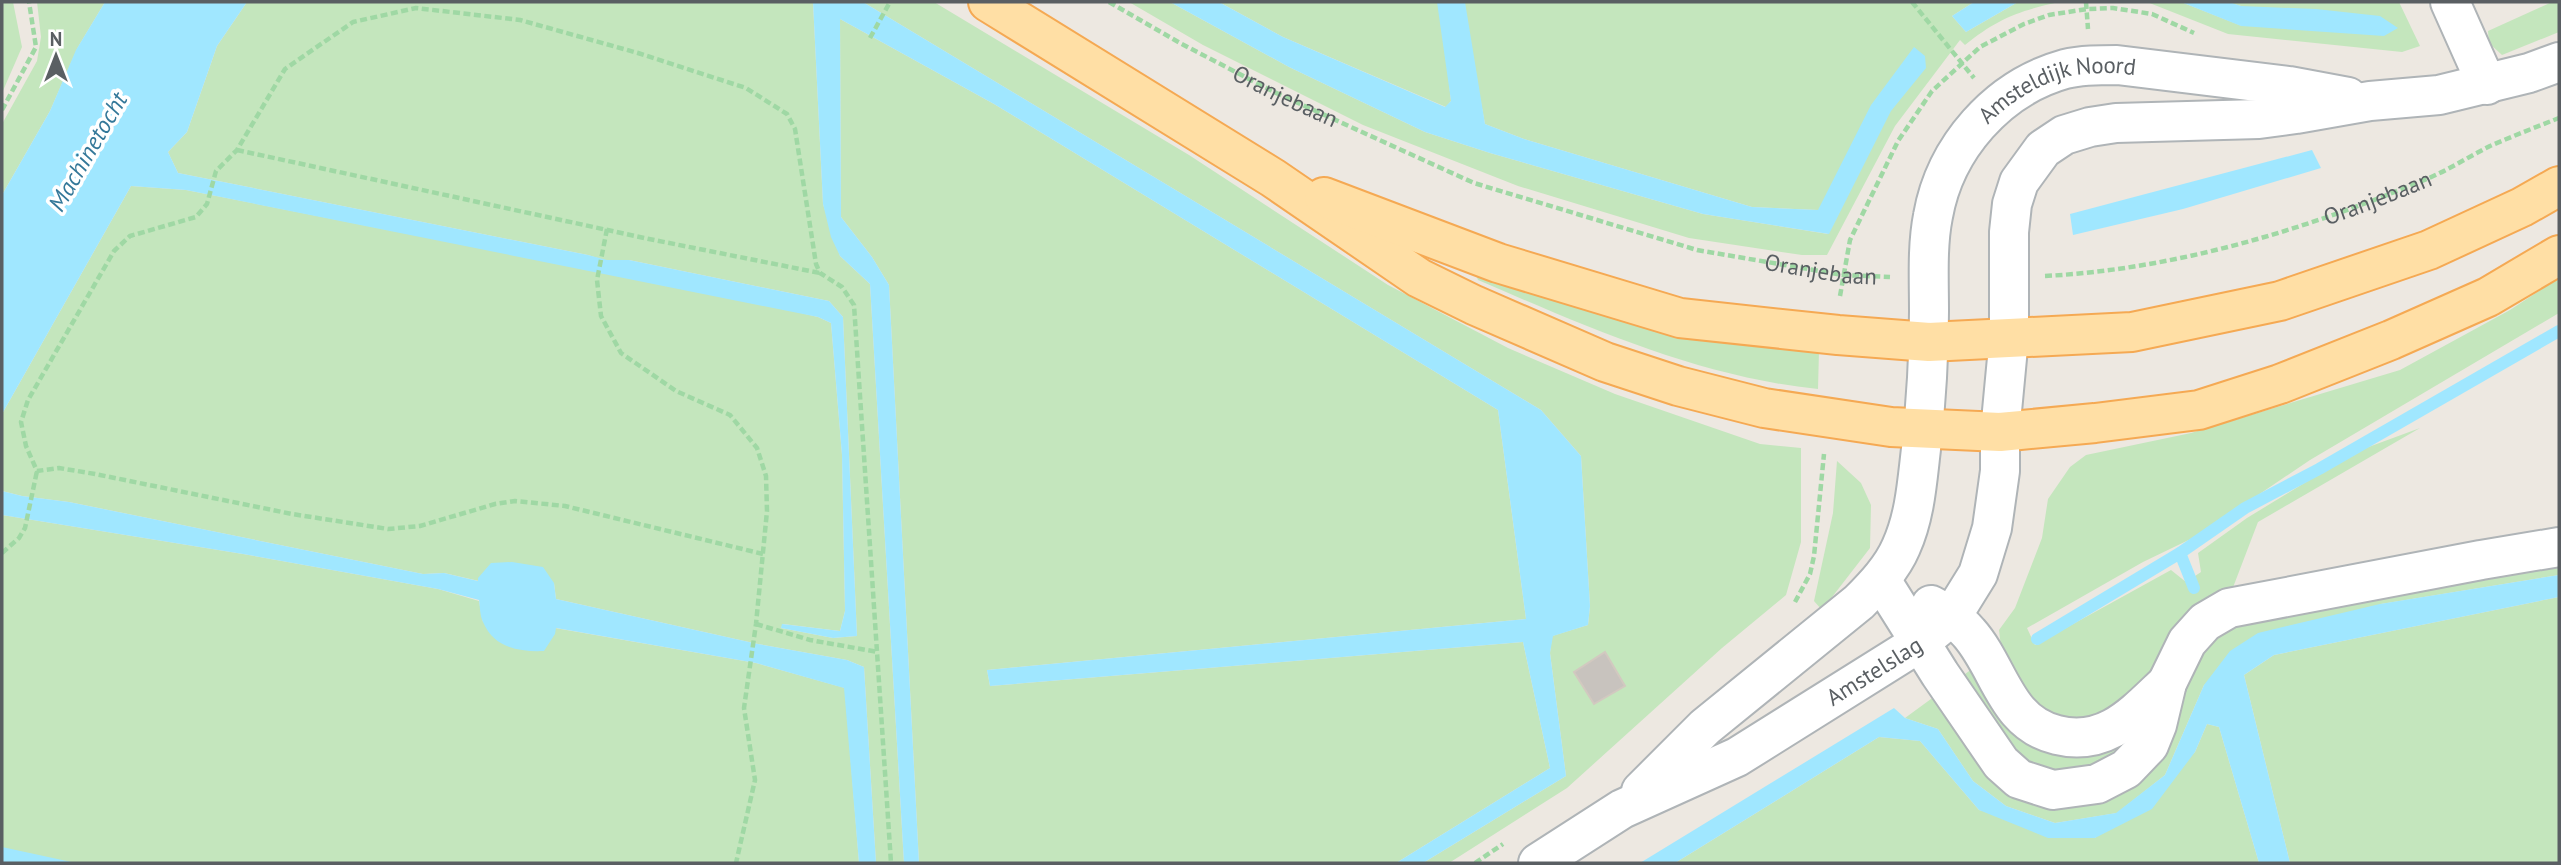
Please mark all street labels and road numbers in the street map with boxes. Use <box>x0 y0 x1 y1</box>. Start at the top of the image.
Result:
street label: Amsteldijk Noord <box>1972 50 2138 129</box>
street label: Oranjebaan <box>1228 58 1343 133</box>
street label: Oranjebaan <box>2320 164 2436 231</box>
street label: Oranjebaan <box>1762 247 1878 290</box>
street label: Amstelslag <box>1821 630 1927 712</box>

